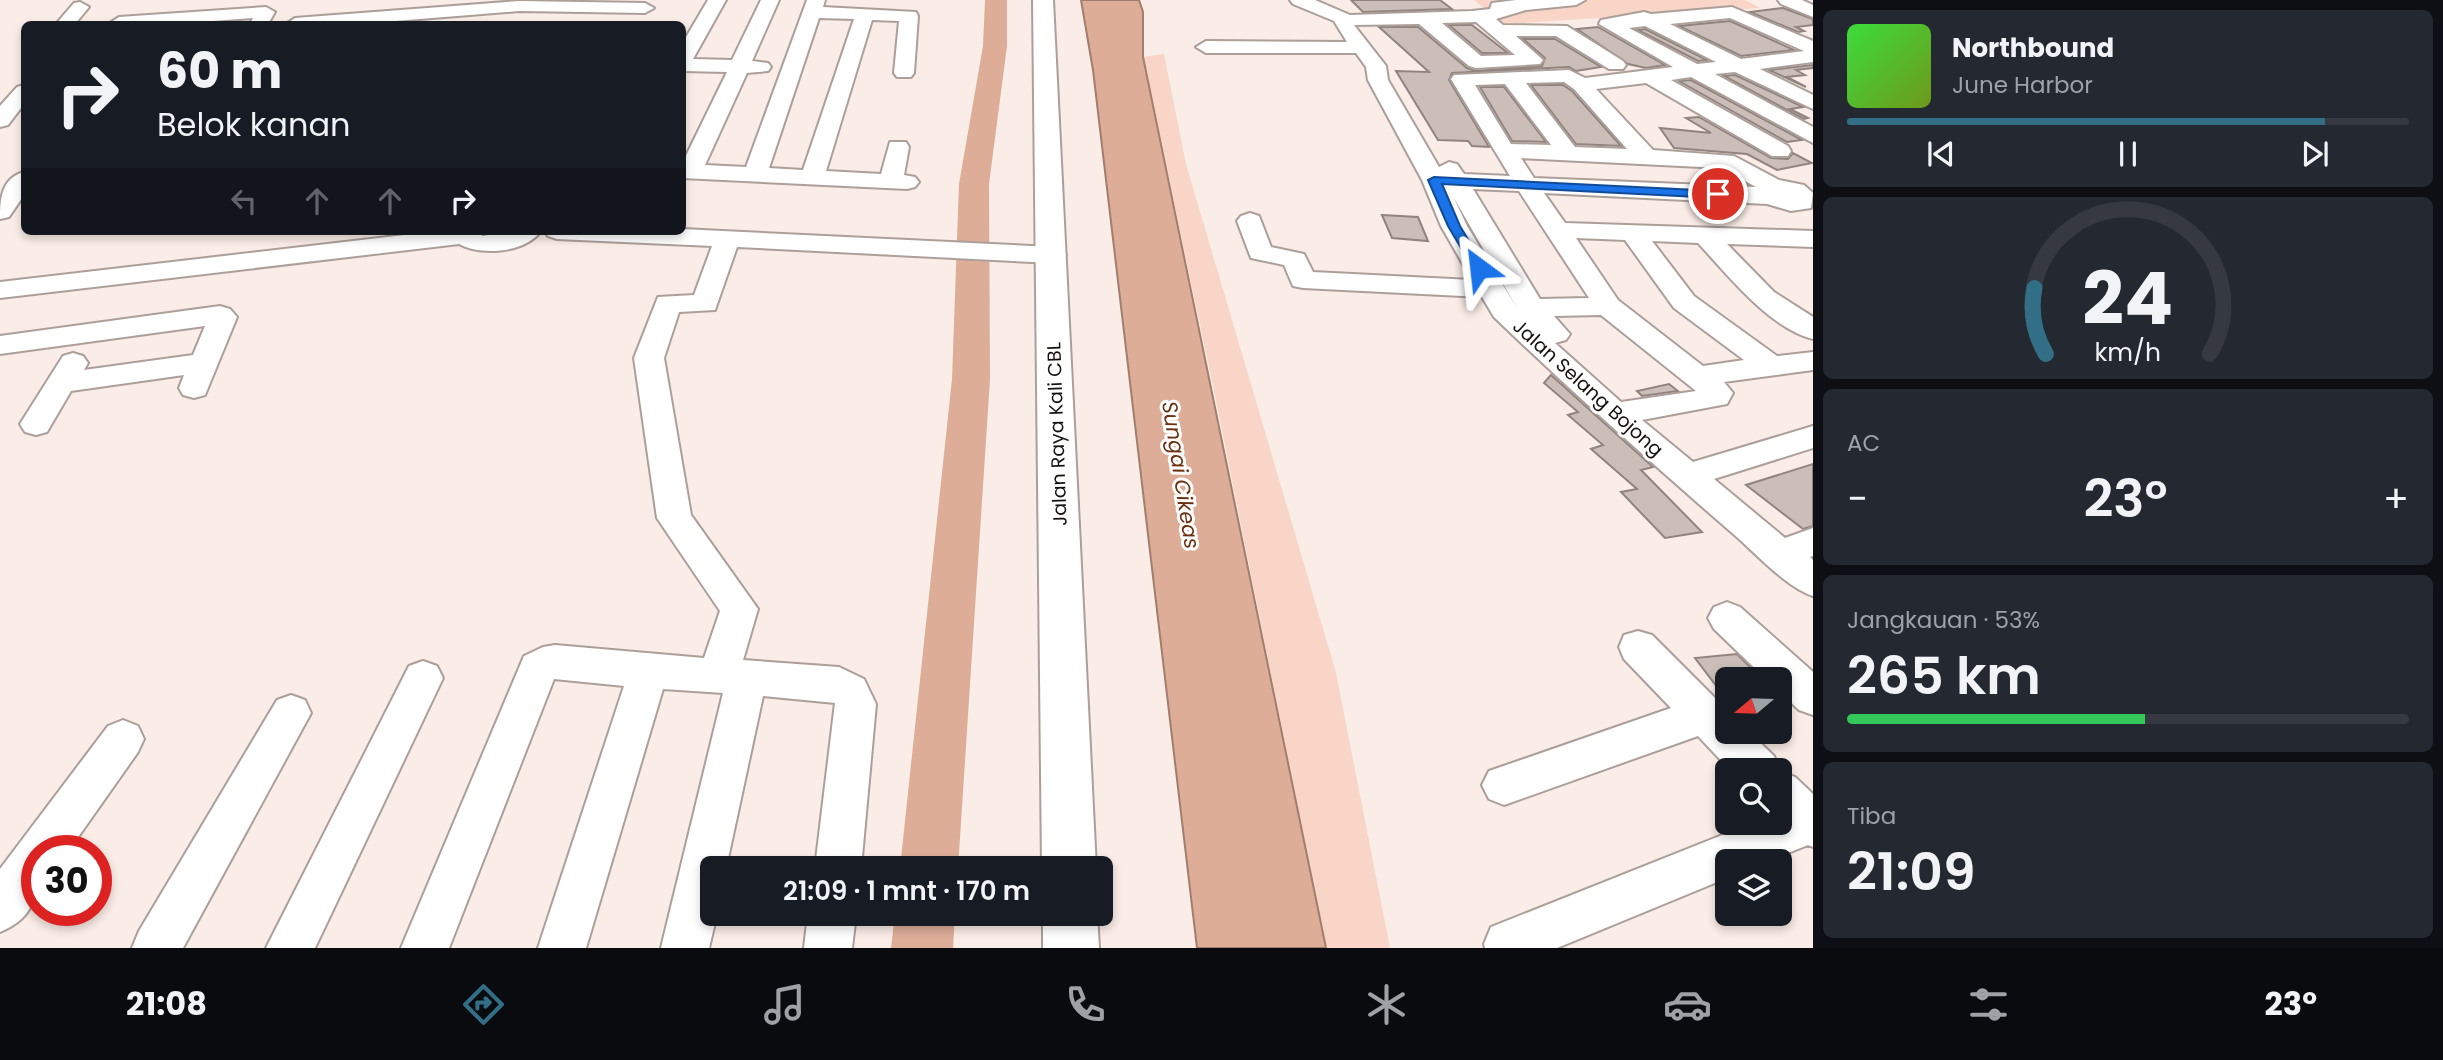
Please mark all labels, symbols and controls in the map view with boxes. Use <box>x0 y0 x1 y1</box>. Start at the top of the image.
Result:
text: Northbound <box>1952 30 2114 66</box>
text: 60 m <box>157 37 282 105</box>
icon: right <box>42 49 133 140</box>
text: June Harbor <box>1952 69 2093 101</box>
text: Belok kanan <box>157 102 351 147</box>
icon: previous <box>1922 135 1960 173</box>
icon: pause <box>2109 135 2147 173</box>
icon: next <box>2296 135 2334 173</box>
pin <box>1688 164 1748 224</box>
icon: arrive <box>1699 175 1737 213</box>
icon: left <box>225 182 263 220</box>
icon: ahead <box>298 182 336 220</box>
icon: ahead <box>371 182 409 220</box>
icon: right <box>444 182 482 220</box>
position arrow <box>1442 231 1516 305</box>
text: 24 <box>2083 248 2173 349</box>
street label: Jalan Selang Bojong <box>1507 313 1669 463</box>
text: km/h <box>2095 334 2161 369</box>
street label: Jalan Raya Kali CBL <box>1040 342 1074 526</box>
water label: Sungai Cikeas <box>1155 399 1207 551</box>
text: AC <box>1847 427 1880 459</box>
text: 23° <box>2083 462 2168 535</box>
text: − <box>1847 472 1868 525</box>
text: + <box>2383 472 2409 525</box>
text: Jangkauan · 53% <box>1847 604 2040 636</box>
text: 265 km <box>1847 639 2041 712</box>
north arrow <box>1715 667 1792 744</box>
map controls <box>1715 667 1792 926</box>
button: search <box>1715 758 1792 835</box>
text: Tiba <box>1847 800 1896 832</box>
speed limit sign: 30 <box>21 835 112 926</box>
text: 21:09 <box>1847 835 1976 908</box>
button: layers <box>1715 849 1792 926</box>
text: 21:09 · 1 mnt · 170 m <box>783 873 1030 909</box>
icon: directions <box>459 980 508 1029</box>
icon: music <box>760 980 809 1029</box>
icon: phone <box>1061 980 1110 1029</box>
icon: climate <box>1362 980 1411 1029</box>
icon: car <box>1663 980 1712 1029</box>
icon: filters <box>1964 980 2013 1029</box>
text: 21:08 <box>126 981 207 1026</box>
text: 23° <box>2265 981 2317 1026</box>

